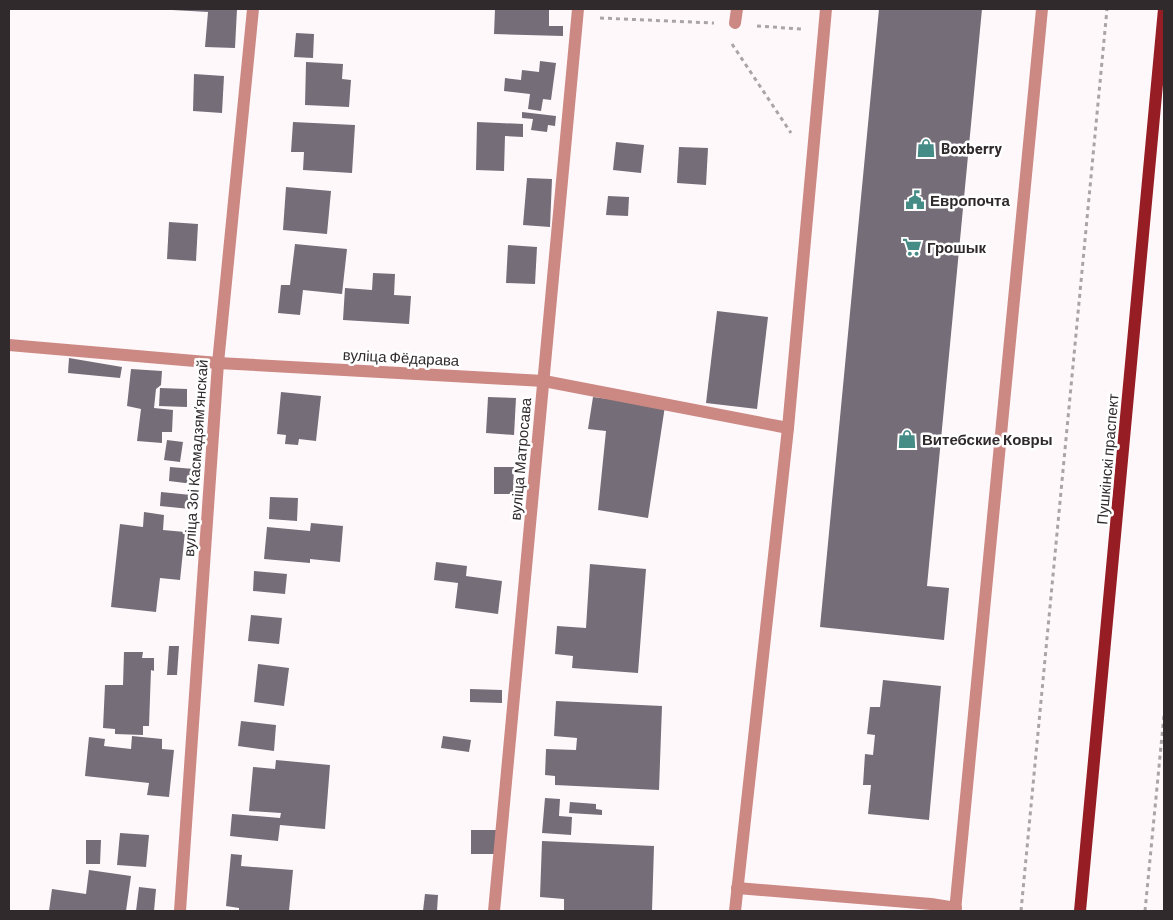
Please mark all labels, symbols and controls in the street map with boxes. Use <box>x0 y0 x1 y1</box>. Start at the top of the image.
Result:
shop icon: Boxberry <box>915 137 937 159</box>
place label: Boxberry <box>941 139 1003 157</box>
public building icon: Европочта <box>904 189 926 211</box>
place label: Европочта <box>930 191 1010 209</box>
supermarket icon: Грошык <box>901 236 923 258</box>
place label: Грошык <box>927 238 987 256</box>
street label: вуліца Фёдарава <box>342 345 460 369</box>
street label: вуліца Зоі Касмадзямʼянскай <box>179 359 211 557</box>
street label: Пушкінскі праспект <box>1092 393 1122 525</box>
street label: вуліца Матросава <box>506 396 534 521</box>
shop icon: Витебские Ковры <box>896 428 918 450</box>
place label: Витебские Ковры <box>922 430 1053 448</box>

